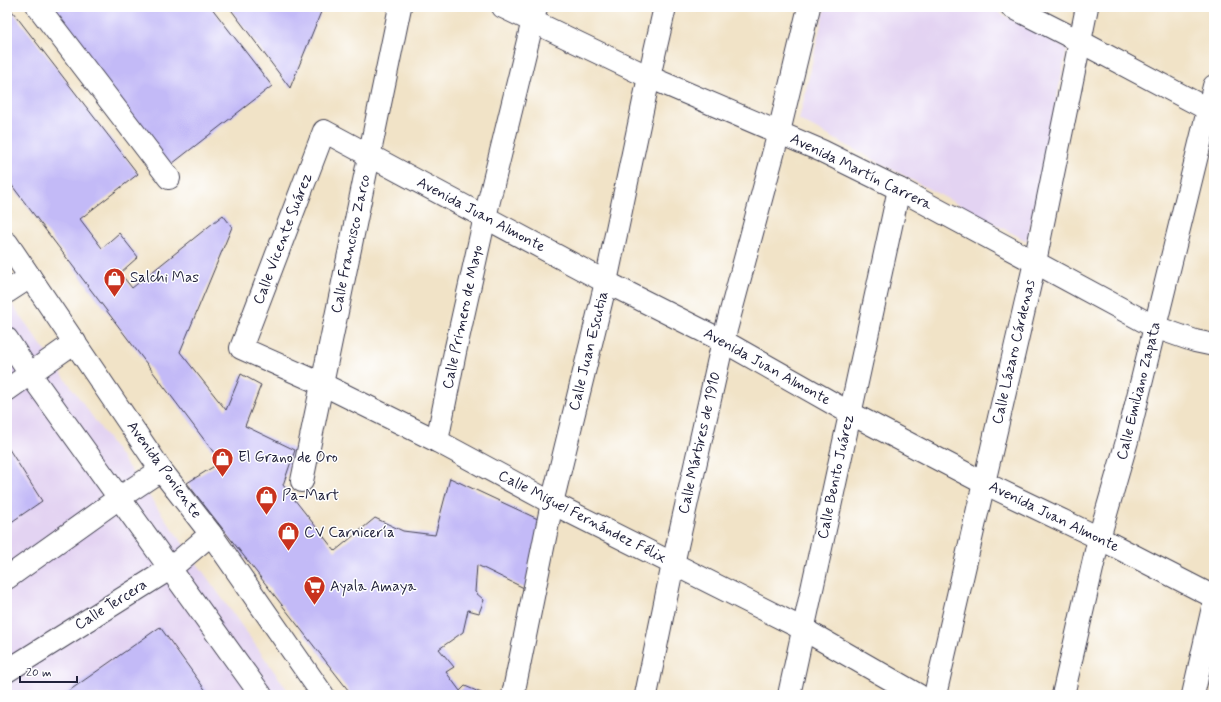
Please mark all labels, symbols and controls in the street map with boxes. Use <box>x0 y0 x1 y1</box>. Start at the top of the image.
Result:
street label: Avenida Martín Carrera <box>787 129 936 216</box>
street label: Calle Vicente Suárez <box>249 170 317 308</box>
street label: Calle Francisco Zarco <box>327 173 375 315</box>
street label: Avenida Juan Almonte <box>413 173 549 257</box>
street label: Calle Primero de Mayo <box>438 243 488 391</box>
shop icon: Salchi Mas <box>101 265 127 298</box>
place label: Salchi Mas <box>130 268 199 288</box>
street label: Calle Lázaro Cárdenas <box>988 277 1040 426</box>
street label: Calle Juan Escutia <box>564 289 614 413</box>
street label: Calle Emiliano Zapata <box>1112 320 1166 462</box>
street label: Avenida Juan Almonte <box>700 324 834 410</box>
street label: Calle Mártires de 1910 <box>674 370 726 516</box>
street label: Calle Benito Juárez <box>813 413 859 541</box>
street label: Avenida Poniente <box>122 417 206 523</box>
shop icon: El Grano de Oro <box>210 445 236 478</box>
place label: El Grano de Oro <box>238 448 338 468</box>
street label: Calle Miguel Fernández Félix <box>494 466 670 569</box>
street label: Avenida Juan Almonte <box>985 477 1123 557</box>
shop icon: Pa-Mart <box>253 483 279 516</box>
place label: Pa-Mart <box>282 486 339 506</box>
shop icon: CV Carnicería <box>275 520 301 553</box>
place label: CV Carnicería <box>304 523 395 543</box>
supermarket icon: Ayala Amaya <box>301 574 327 607</box>
street label: Calle Tercera <box>71 575 151 635</box>
place label: Ayala Amaya <box>330 577 417 597</box>
scale bar <box>20 658 77 684</box>
text: 20 m <box>26 665 52 681</box>

